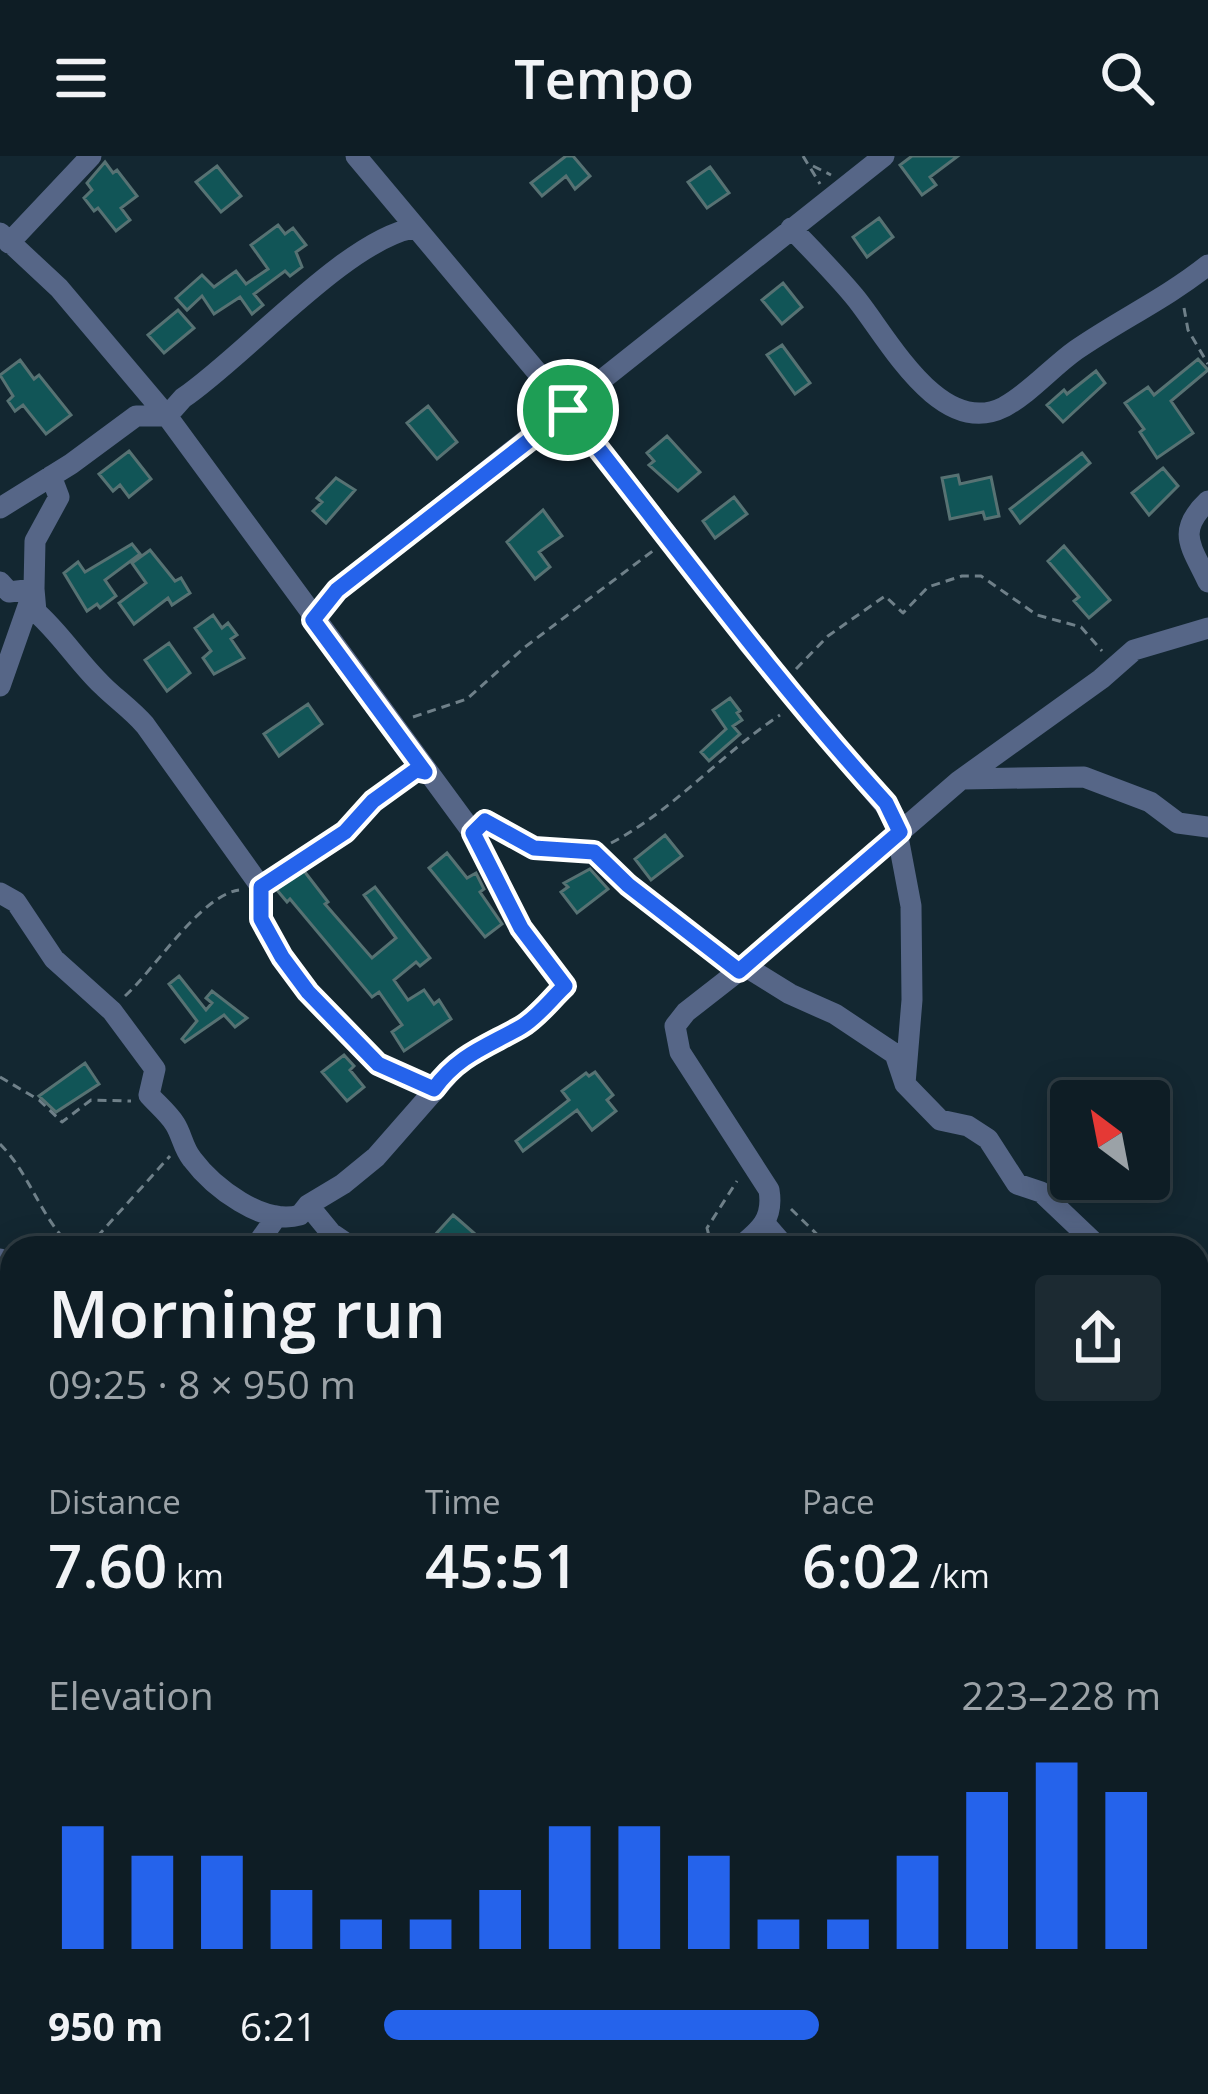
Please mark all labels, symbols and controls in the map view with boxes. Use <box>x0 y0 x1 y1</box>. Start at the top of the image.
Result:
text: Tempo <box>514 41 694 115</box>
icon: menu <box>48 45 114 111</box>
icon: search <box>1094 45 1160 111</box>
pin <box>517 359 619 461</box>
icon: arrive <box>535 377 601 443</box>
north arrow <box>1050 1080 1170 1200</box>
map controls <box>1050 1080 1170 1200</box>
text: Morning run <box>48 1267 446 1357</box>
button: share <box>1035 1275 1161 1401</box>
text: 09:25 · 8 × 950 m <box>48 1357 356 1410</box>
text: Distance <box>48 1479 181 1524</box>
text: Time <box>425 1479 501 1524</box>
text: Pace <box>802 1479 875 1524</box>
text: 7.60 <box>48 1524 167 1606</box>
text: 45:51 <box>425 1524 579 1606</box>
text: 6:02 <box>802 1524 921 1606</box>
text: km <box>167 1553 224 1598</box>
text: /km <box>921 1553 990 1598</box>
text: Elevation <box>48 1668 214 1721</box>
text: 223–228 m <box>961 1668 1161 1721</box>
text: 950 m <box>48 1999 163 2052</box>
text: 6:21 <box>240 1999 317 2052</box>

